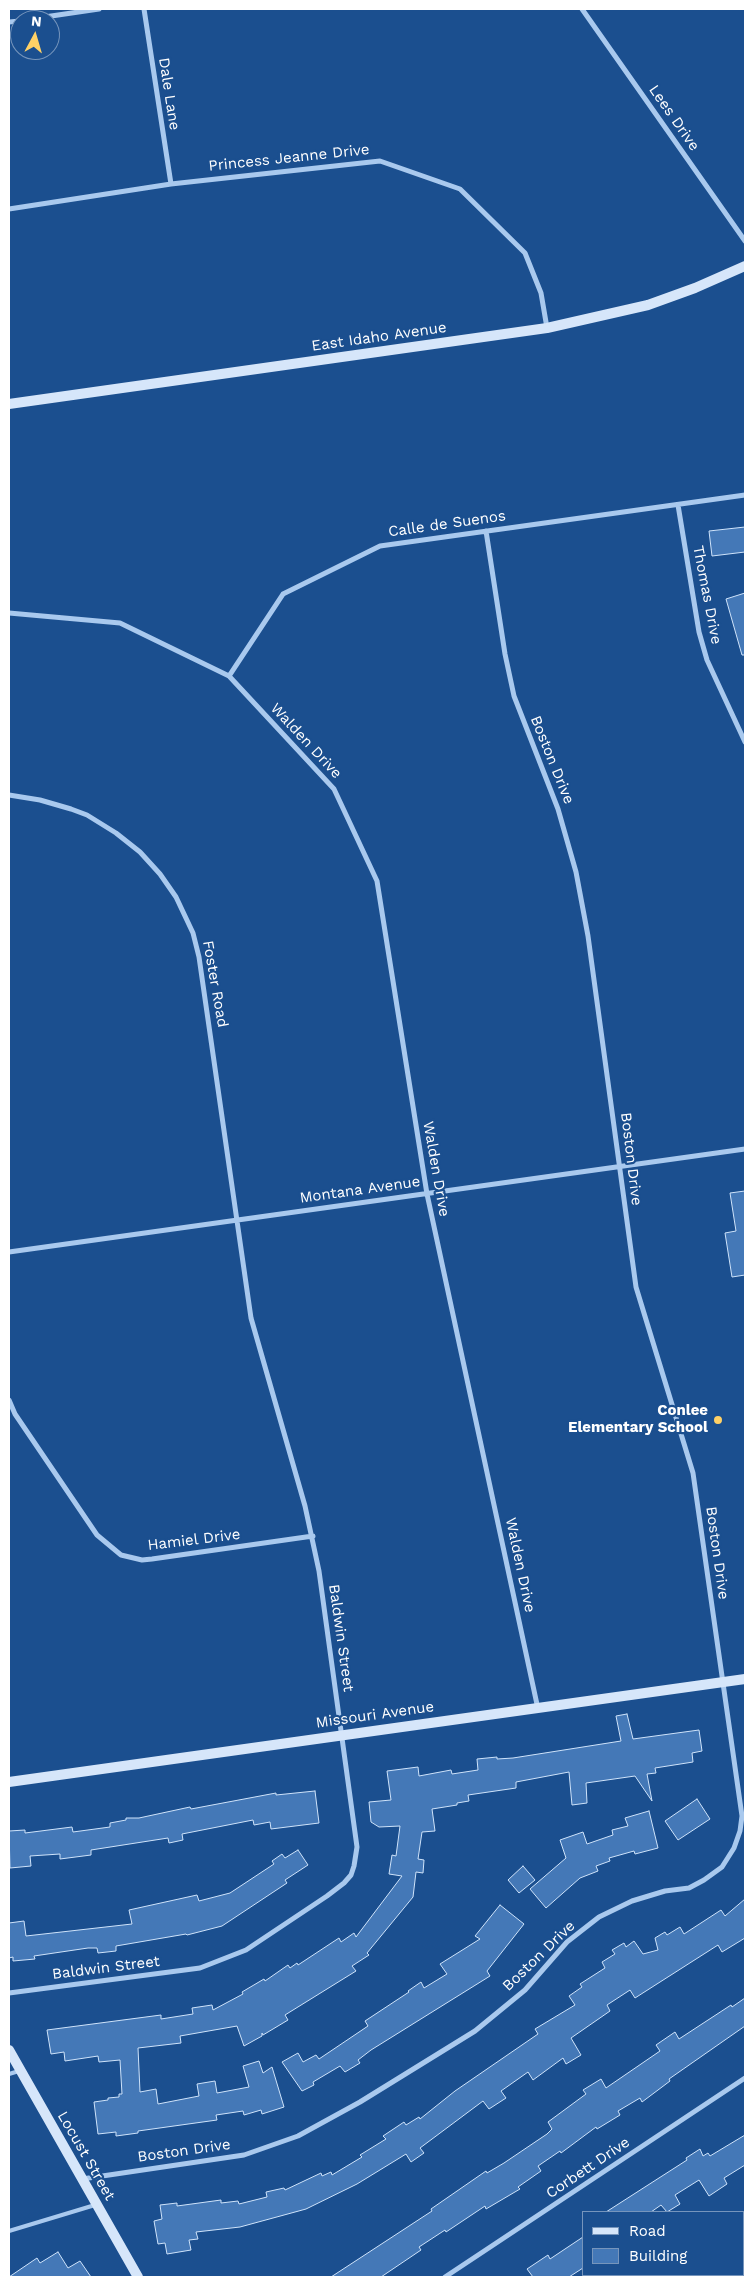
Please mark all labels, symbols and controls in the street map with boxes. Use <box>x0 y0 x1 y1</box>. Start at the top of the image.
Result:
north arrow <box>10 10 60 60</box>
text: N <box>30 13 42 30</box>
street label: Dale Lane <box>154 57 184 131</box>
street label: Lees Drive <box>645 82 703 154</box>
street label: Princess Jeanne Drive <box>208 141 370 175</box>
street label: East Idaho Avenue <box>310 319 448 355</box>
street label: Calle de Suenos <box>387 507 507 541</box>
street label: Thomas Drive <box>689 544 725 646</box>
street label: Walden Drive <box>266 700 346 782</box>
street label: Boston Drive <box>526 713 578 807</box>
street label: Foster Road <box>198 939 232 1029</box>
street label: Boston Drive <box>616 1111 646 1207</box>
street label: Walden Drive <box>419 1120 453 1218</box>
street label: Montana Avenue <box>299 1173 421 1207</box>
place label: Conlee Elementary School <box>568 1402 708 1437</box>
marker: Conlee Elementary School <box>712 1414 724 1426</box>
street label: Boston Drive <box>702 1505 732 1601</box>
street label: Walden Drive <box>501 1516 539 1614</box>
street label: Hamiel Drive <box>147 1525 241 1555</box>
street label: Baldwin Street <box>325 1583 357 1693</box>
street label: Missouri Avenue <box>315 1698 435 1732</box>
street label: Boston Drive <box>499 1917 579 1995</box>
street label: Baldwin Street <box>51 1952 161 1984</box>
street label: Locust Street <box>53 2108 119 2204</box>
street label: Corbett Drive <box>543 2133 633 2203</box>
street label: Boston Drive <box>136 2136 232 2166</box>
legend <box>582 2211 744 2276</box>
text: Road <box>629 2222 666 2240</box>
text: Building <box>629 2247 687 2265</box>

